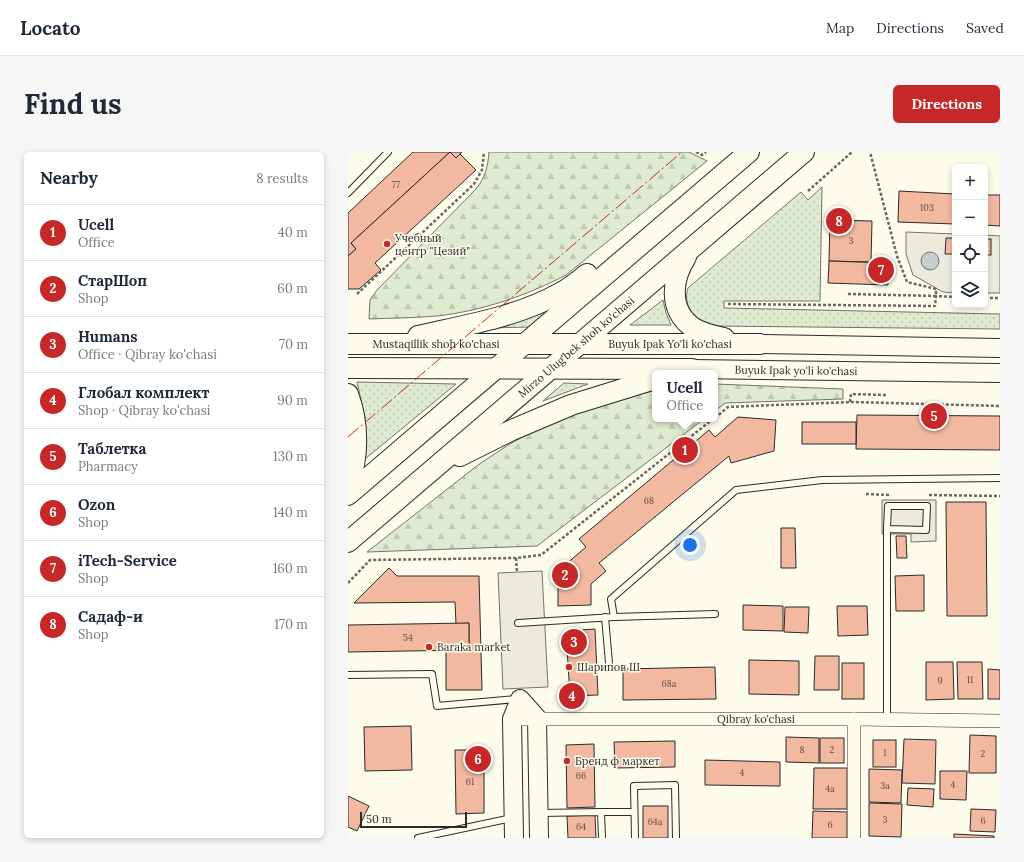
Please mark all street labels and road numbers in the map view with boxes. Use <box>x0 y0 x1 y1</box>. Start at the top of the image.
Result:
street label: Mirzo Ulug'bek shoh ko'chasi <box>515 293 637 401</box>
street label: Mustaqillik shoh ko'chasi <box>372 337 500 351</box>
street label: Buyuk Ipak Yo'li ko'chasi <box>608 337 732 351</box>
street label: Buyuk Ipak yo'li ko'chasi <box>734 363 858 378</box>
street label: Qibray ko'chasi <box>717 712 795 726</box>

